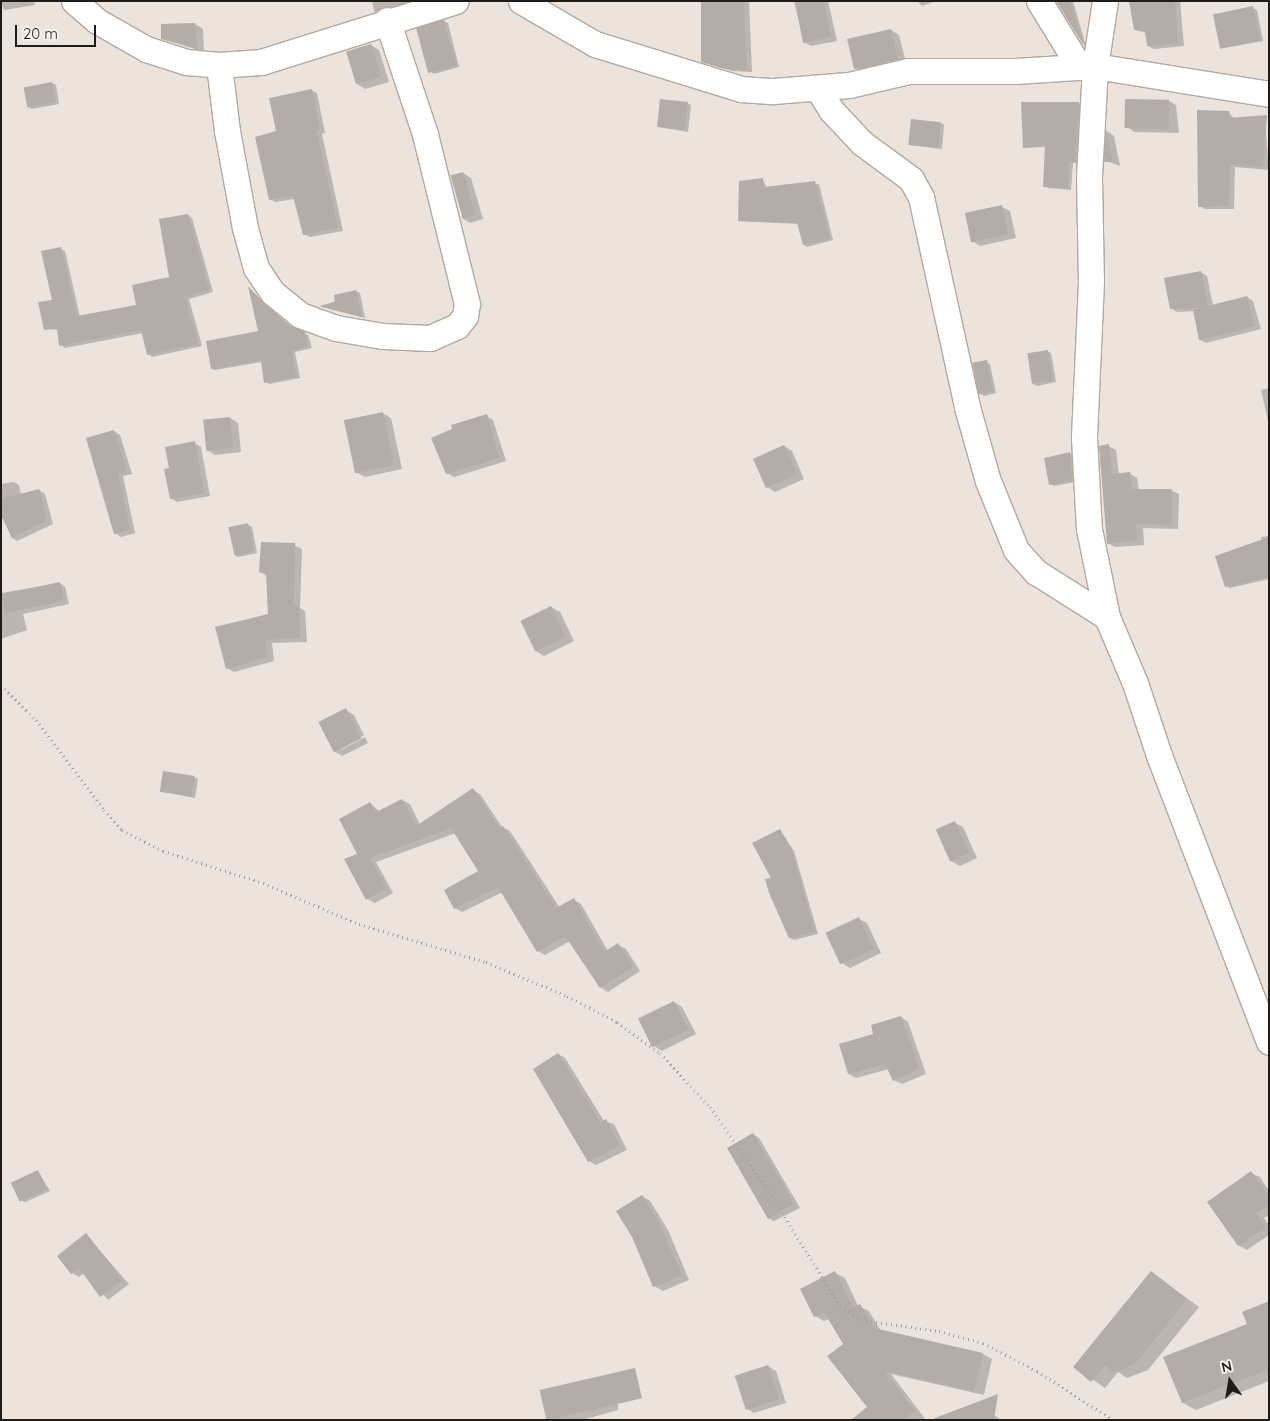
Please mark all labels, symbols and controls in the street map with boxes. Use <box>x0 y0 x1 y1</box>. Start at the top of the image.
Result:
scale bar <box>18 15 99 47</box>
text: 20 m <box>23 24 58 43</box>
north arrow <box>1205 1356 1255 1406</box>
text: N <box>1220 1356 1234 1376</box>

